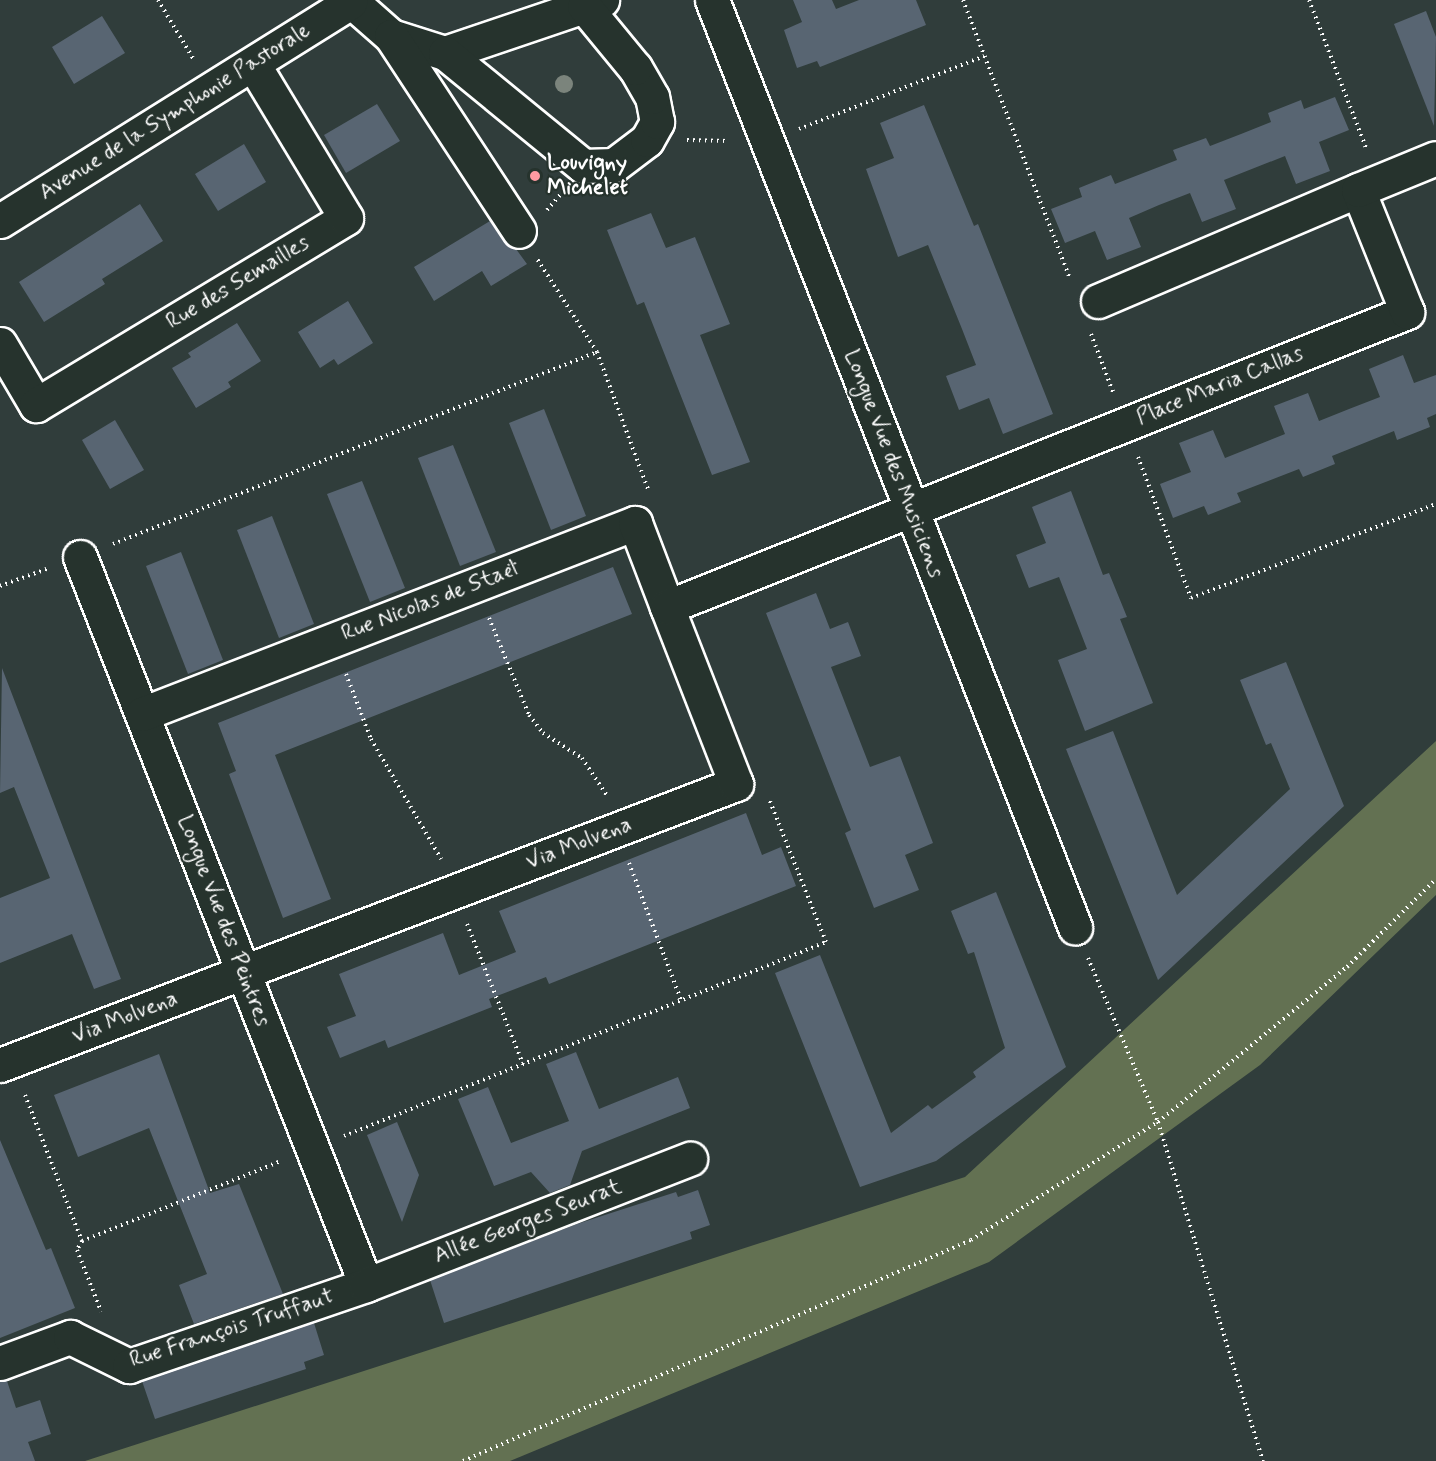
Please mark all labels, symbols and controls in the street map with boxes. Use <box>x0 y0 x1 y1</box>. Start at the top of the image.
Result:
street label: Avenue de la Symphonie Pastorale <box>35 17 315 207</box>
place label: Louvigny Michelet <box>547 150 628 202</box>
marker: Louvigny Michelet <box>528 169 542 183</box>
street label: Rue des Semailles <box>160 229 316 337</box>
street label: Place Maria Callas <box>1134 341 1306 431</box>
street label: Longue Vue des Musiciens <box>838 349 948 579</box>
street label: Rue Nicolas de Staël <box>340 557 520 647</box>
street label: Via Molvena <box>521 811 637 877</box>
street label: Longue Vue des Peintres <box>171 812 275 1030</box>
street label: Via Molvena <box>67 985 183 1051</box>
street label: Allée Georges Seurat <box>432 1175 624 1269</box>
street label: Rue François Truffaut <box>130 1285 334 1373</box>

